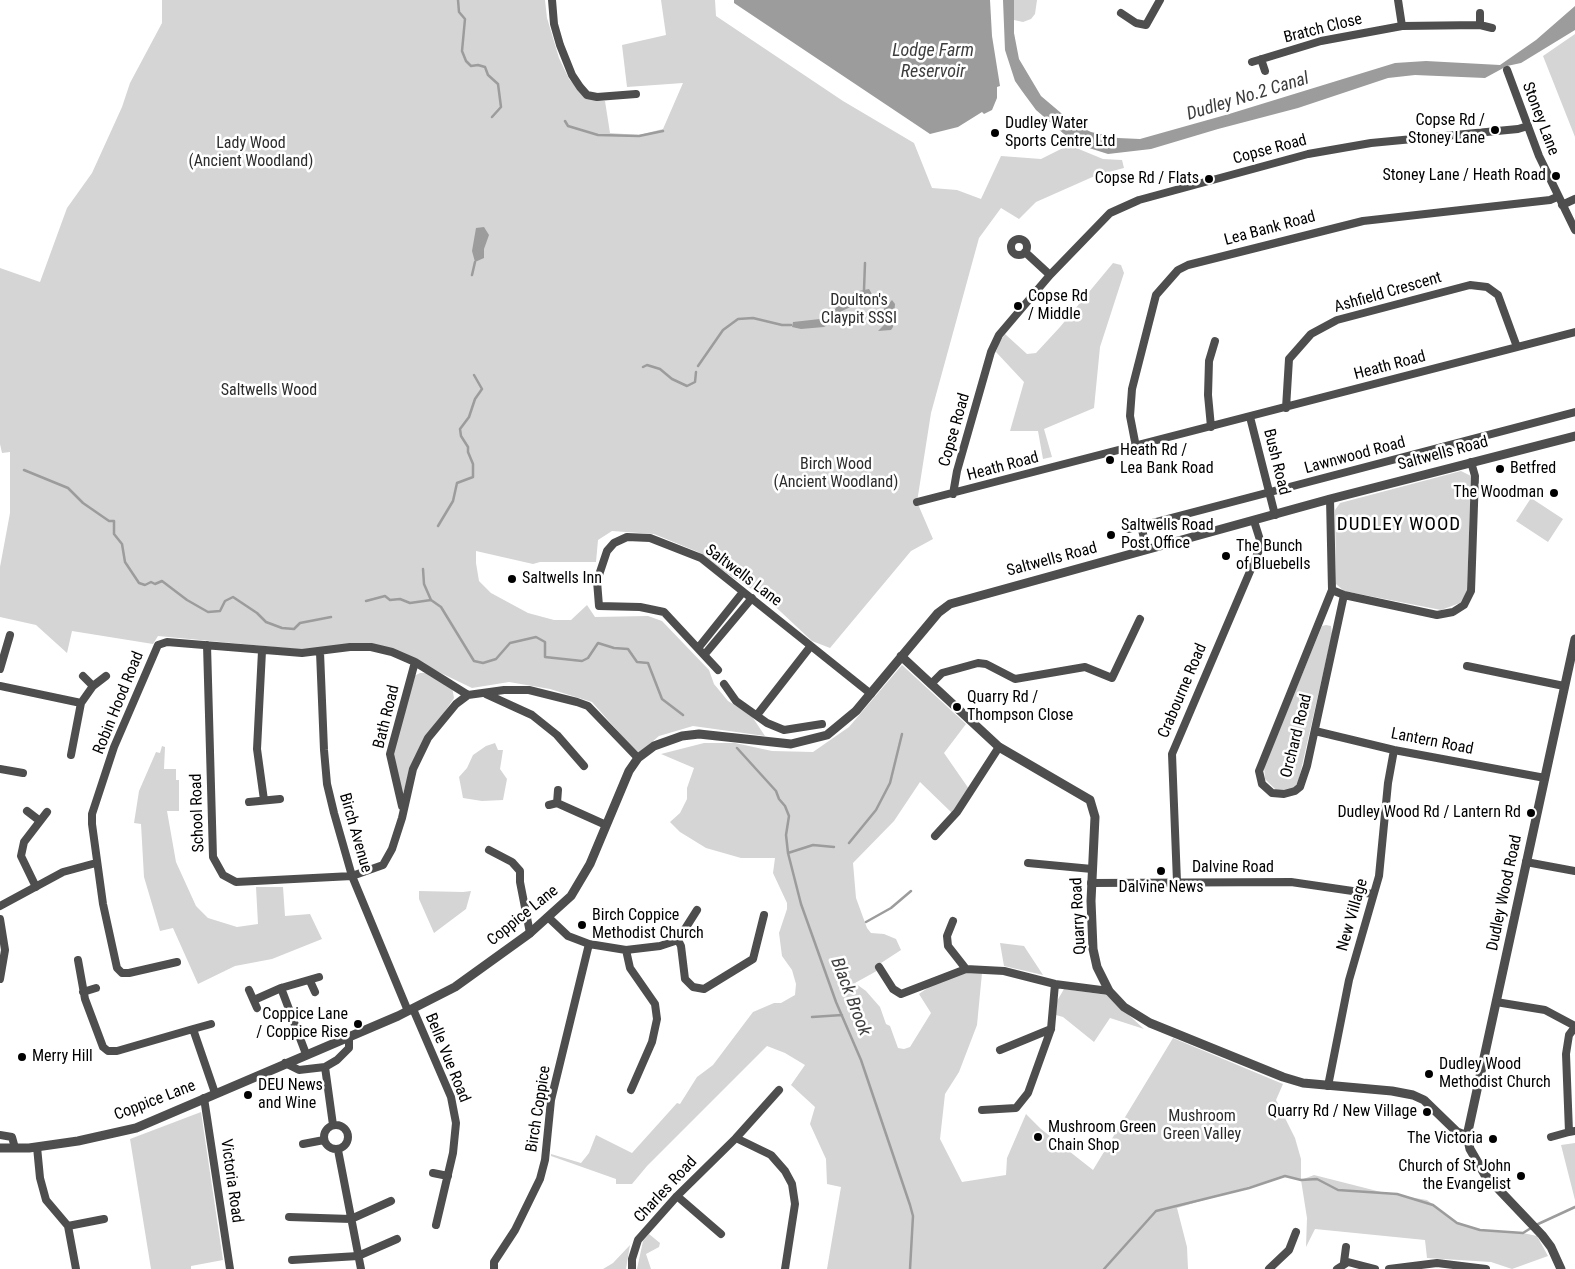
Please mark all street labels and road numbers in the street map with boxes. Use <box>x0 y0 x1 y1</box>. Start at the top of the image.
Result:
street label: Bratch Close <box>1282 10 1364 48</box>
street label: Stoney Lane <box>1517 80 1563 158</box>
street label: Copse Road <box>1231 131 1309 169</box>
street label: Lea Bank Road <box>1222 208 1318 250</box>
street label: Ashfield Crescent <box>1332 268 1444 318</box>
street label: Heath Road <box>1352 347 1428 385</box>
street label: Copse Road <box>935 391 975 469</box>
street label: Bush Road <box>1259 427 1293 497</box>
street label: Lawnwood Road <box>1302 433 1408 479</box>
street label: Saltwells Road <box>1396 433 1490 475</box>
street label: Heath Road <box>965 448 1041 486</box>
street label: Saltwells Road <box>1005 539 1099 581</box>
street label: Saltwells Lane <box>701 541 785 611</box>
street label: Crabourne Road <box>1154 641 1212 741</box>
street label: Robin Hood Road <box>90 649 148 757</box>
street label: Bath Road <box>370 683 404 751</box>
street label: Orchard Road <box>1277 692 1317 780</box>
street label: Lantern Road <box>1389 725 1475 759</box>
street label: School Road <box>187 773 209 853</box>
street label: Birch Avenue <box>334 791 376 875</box>
street label: Dudley Wood Road <box>1483 833 1527 953</box>
street label: Dalvine Road <box>1192 858 1274 878</box>
street label: Quarry Road <box>1067 877 1091 955</box>
street label: New Village <box>1334 877 1372 953</box>
street label: Coppice Lane <box>484 882 562 950</box>
street label: Belle Vue Road <box>420 1011 474 1105</box>
street label: Birch Coppice <box>523 1064 555 1154</box>
street label: Coppice Lane <box>112 1077 198 1125</box>
street label: Victoria Road <box>216 1138 246 1224</box>
street label: Charles Road <box>630 1153 702 1227</box>

